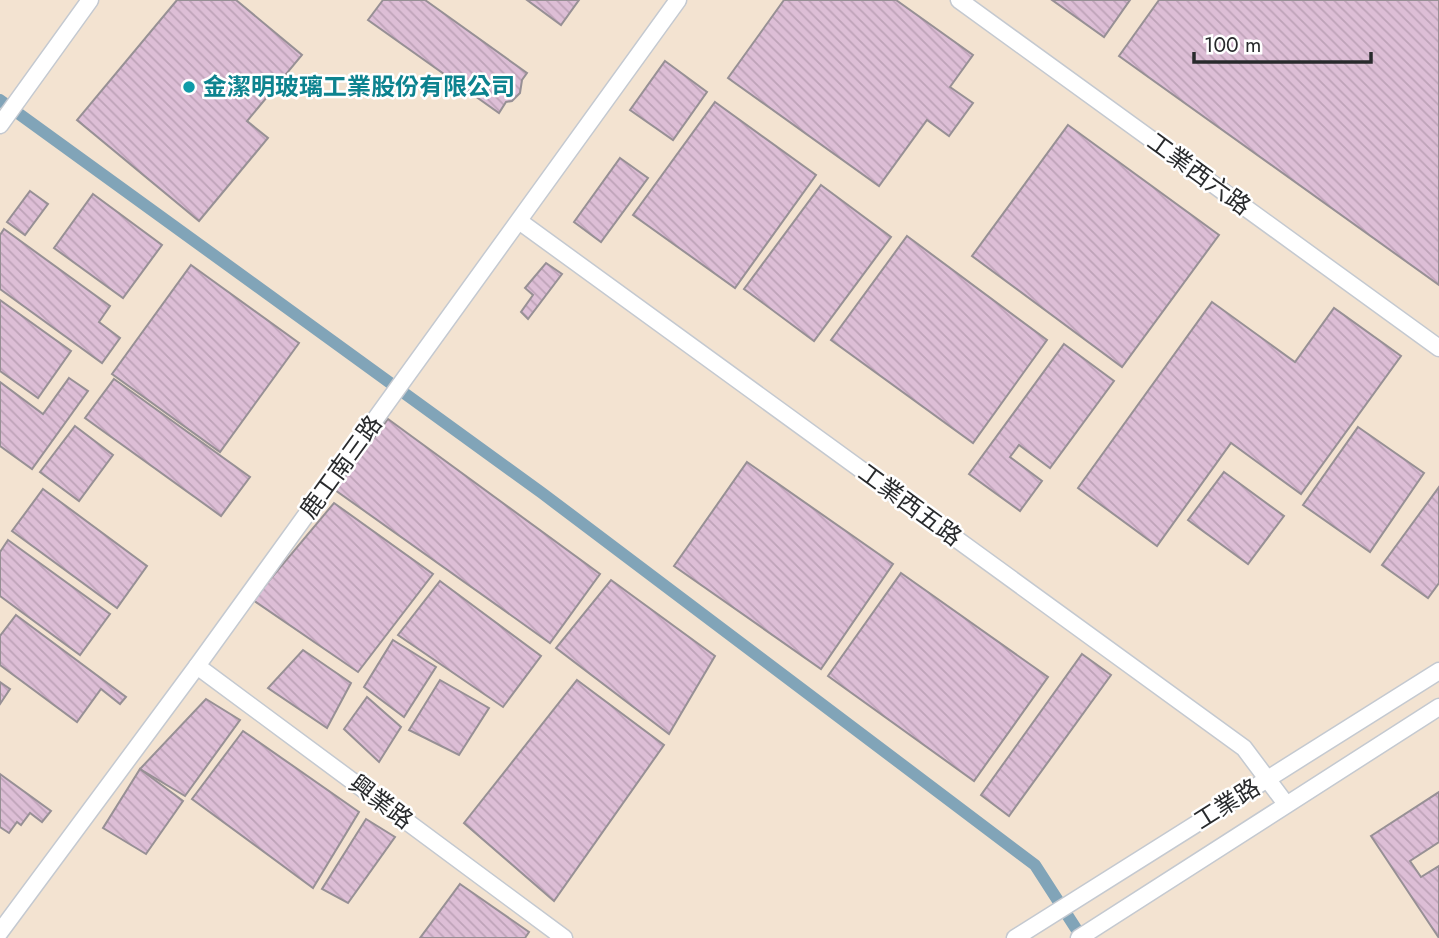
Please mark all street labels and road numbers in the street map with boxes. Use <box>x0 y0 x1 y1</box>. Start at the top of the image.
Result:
street label: 工業西六路 <box>1140 124 1258 223</box>
street label: 鹿工南三路 <box>291 408 390 526</box>
street label: 工業西五路 <box>851 455 969 554</box>
street label: 興業路 <box>342 766 421 837</box>
street label: 工業路 <box>1187 770 1267 837</box>

